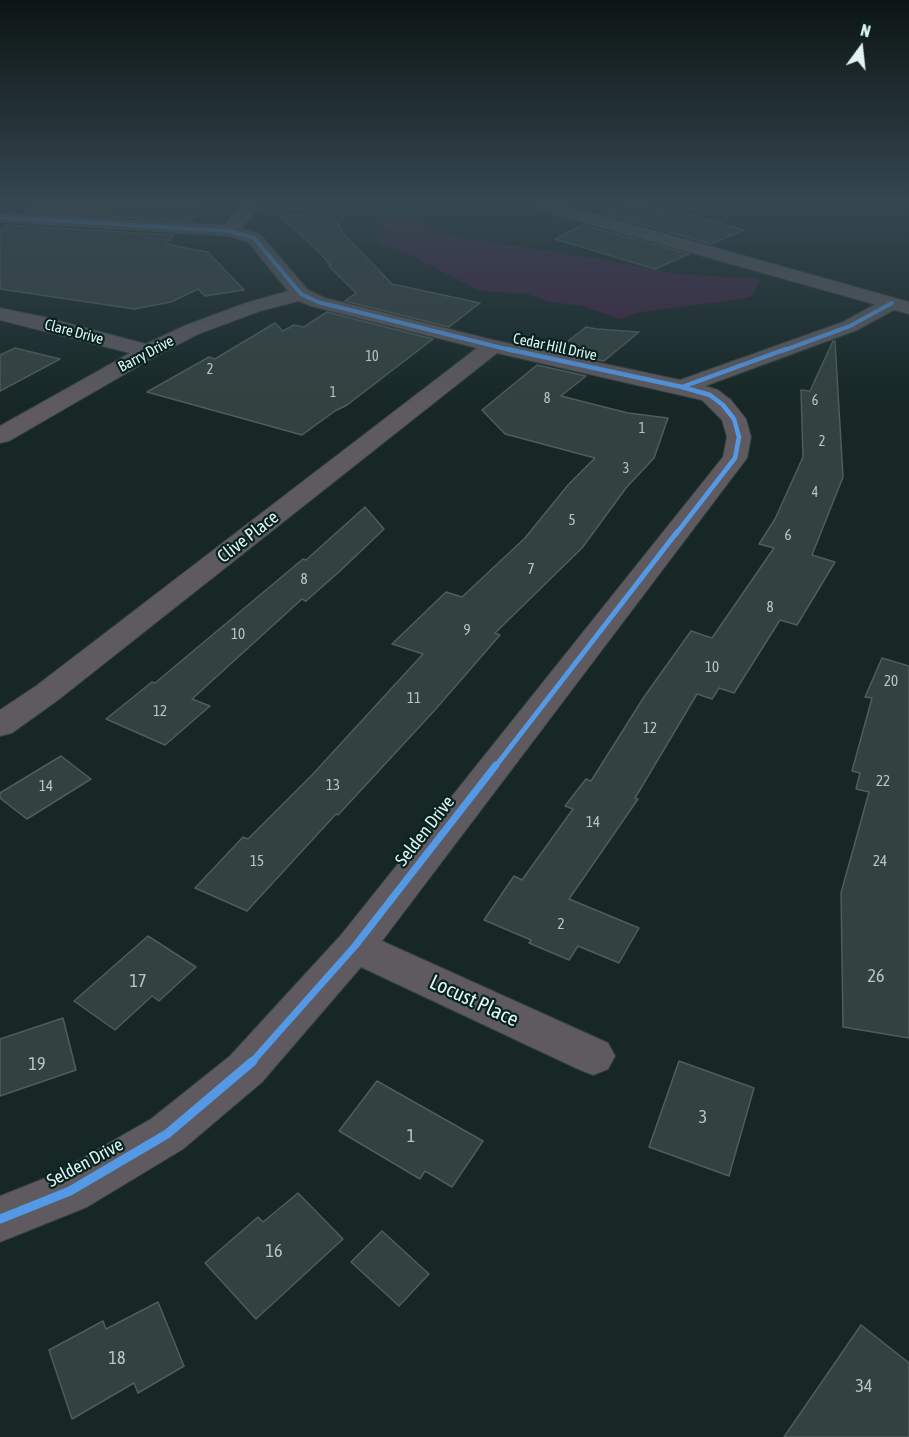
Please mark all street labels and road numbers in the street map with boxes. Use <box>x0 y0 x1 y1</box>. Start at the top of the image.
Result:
street label: Clare Drive <box>43 316 105 348</box>
street label: Cedar Hill Drive <box>511 329 599 365</box>
street label: Barry Drive <box>115 332 177 376</box>
street label: Clive Place <box>213 506 283 568</box>
street label: Selden Drive <box>391 792 459 870</box>
street label: Locust Place <box>426 969 522 1033</box>
street label: Selden Drive <box>43 1134 127 1192</box>

